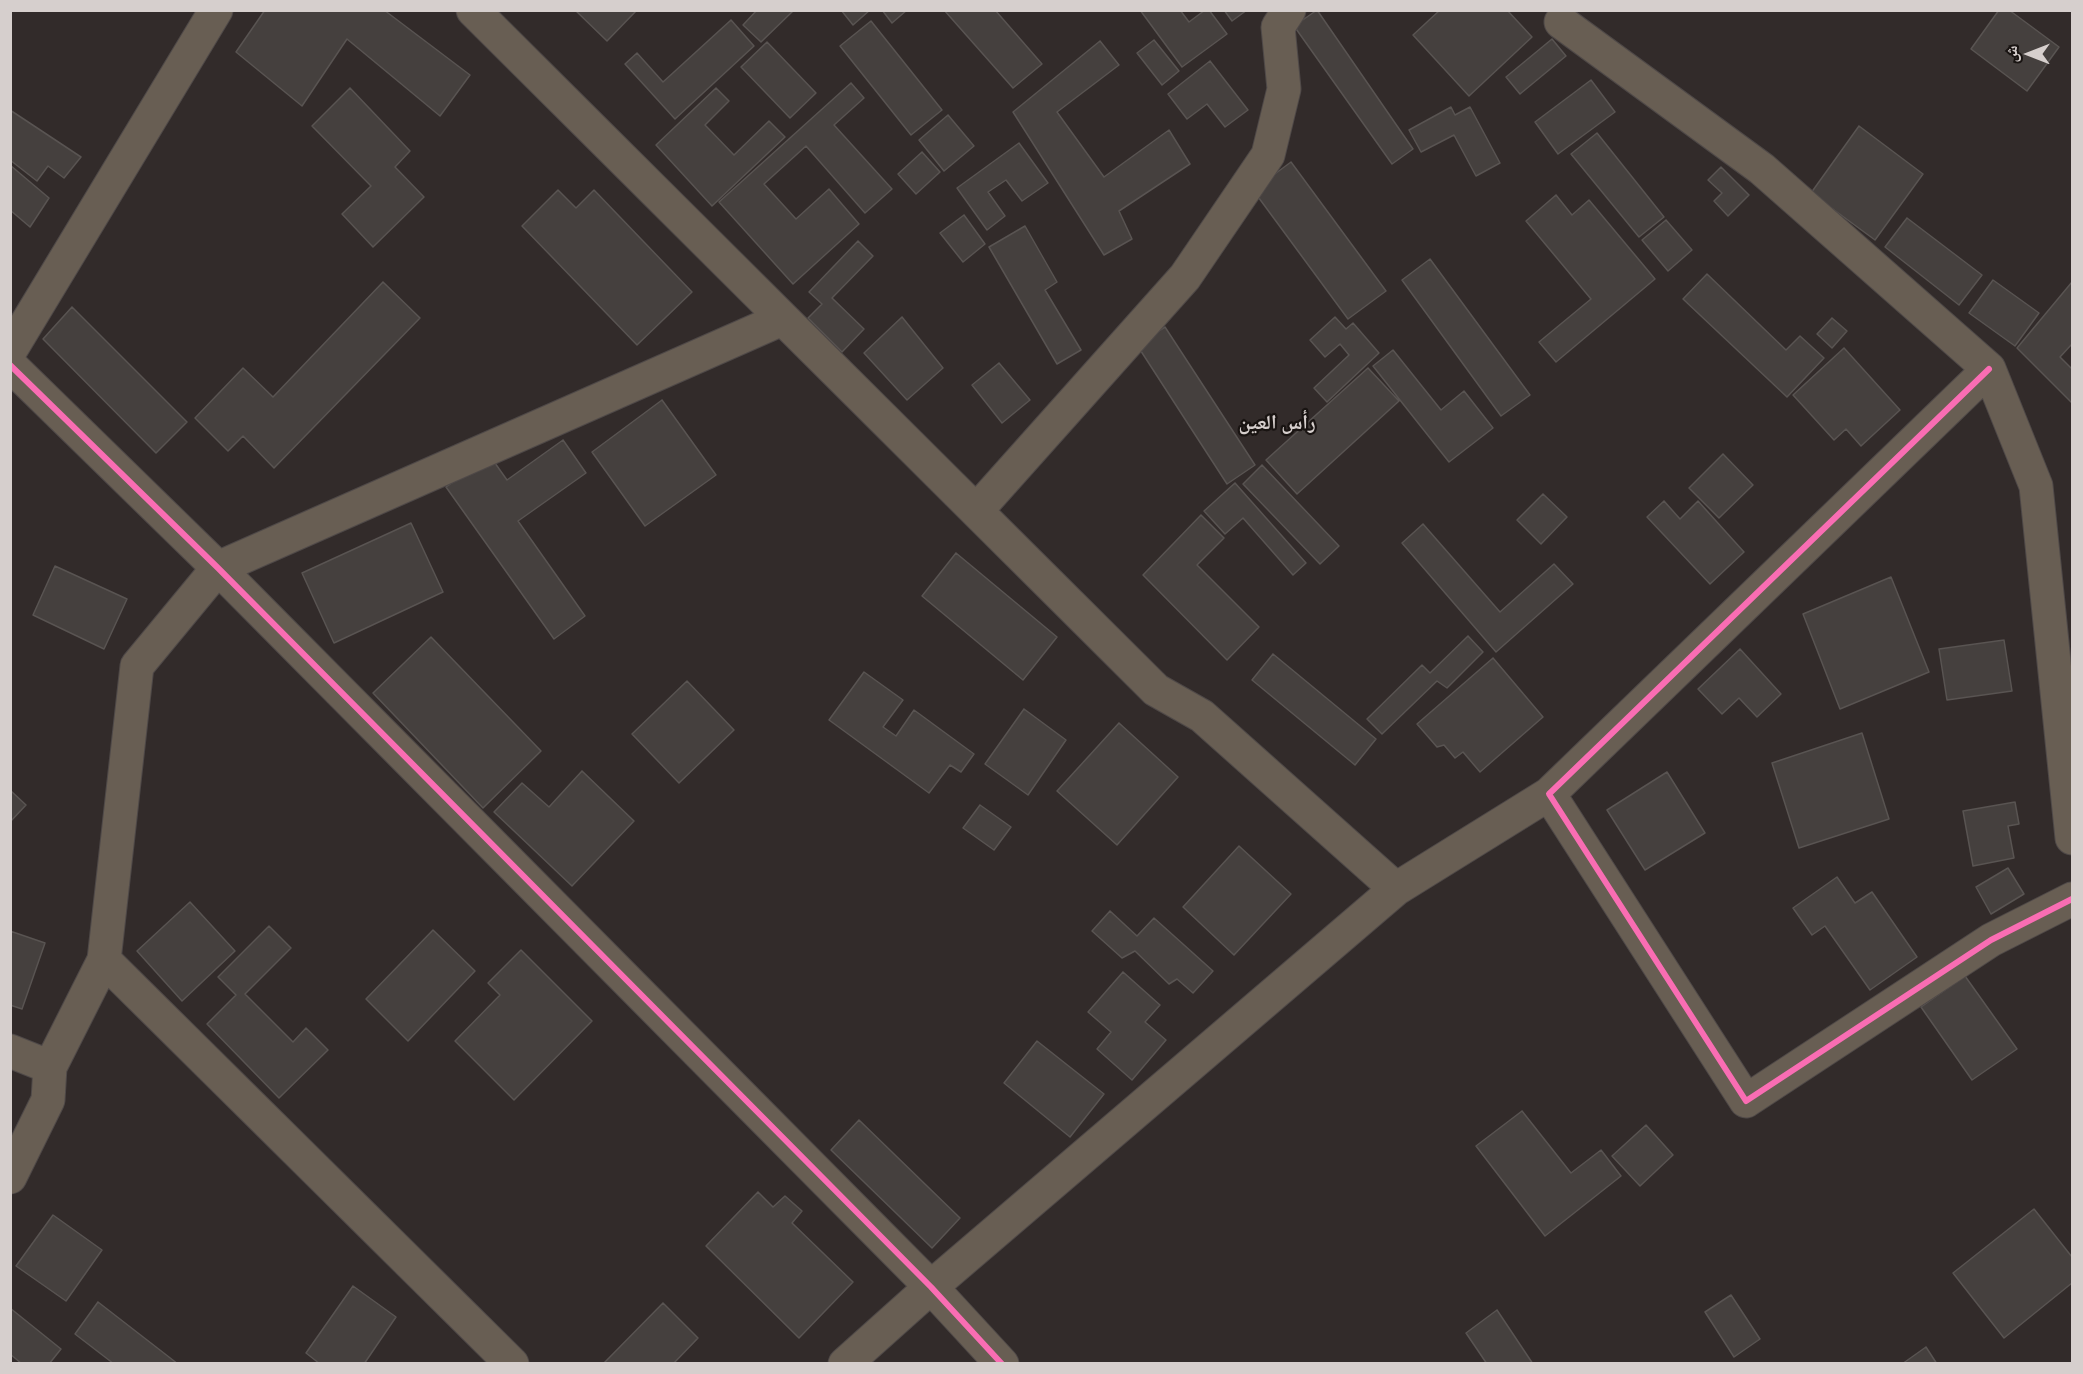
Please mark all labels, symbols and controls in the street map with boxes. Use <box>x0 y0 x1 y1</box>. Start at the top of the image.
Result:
north arrow <box>1999 24 2059 84</box>
text: ش <box>2000 46 2022 63</box>
district label: رأس العين <box>1238 412 1316 436</box>

